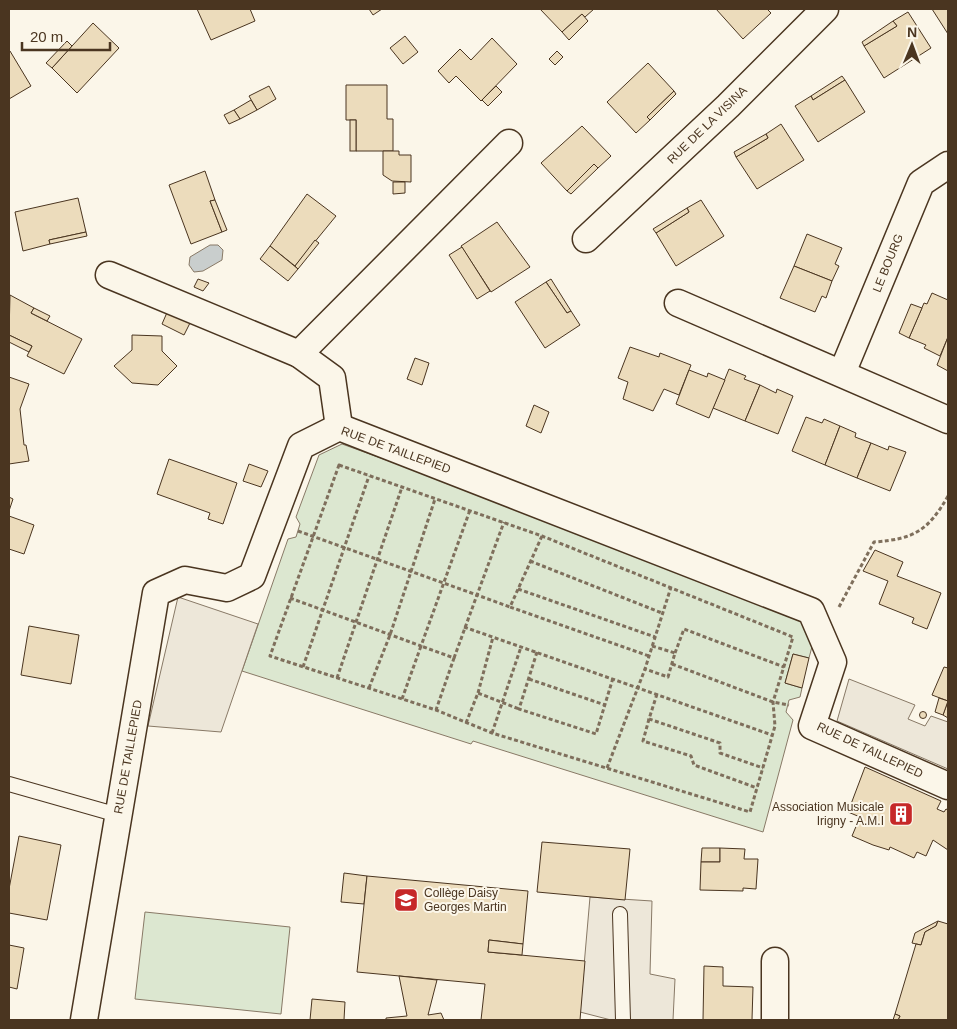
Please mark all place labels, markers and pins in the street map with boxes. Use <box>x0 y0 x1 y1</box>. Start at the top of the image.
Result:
place label: Association Musicale Irigny - A.M.I <box>772 800 884 828</box>
building icon: Association Musicale Irigny - A.M.I <box>888 801 914 827</box>
place label: Collège Daisy Georges Martin <box>424 886 507 914</box>
school or university icon: Collège Daisy Georges Martin <box>393 887 419 913</box>

